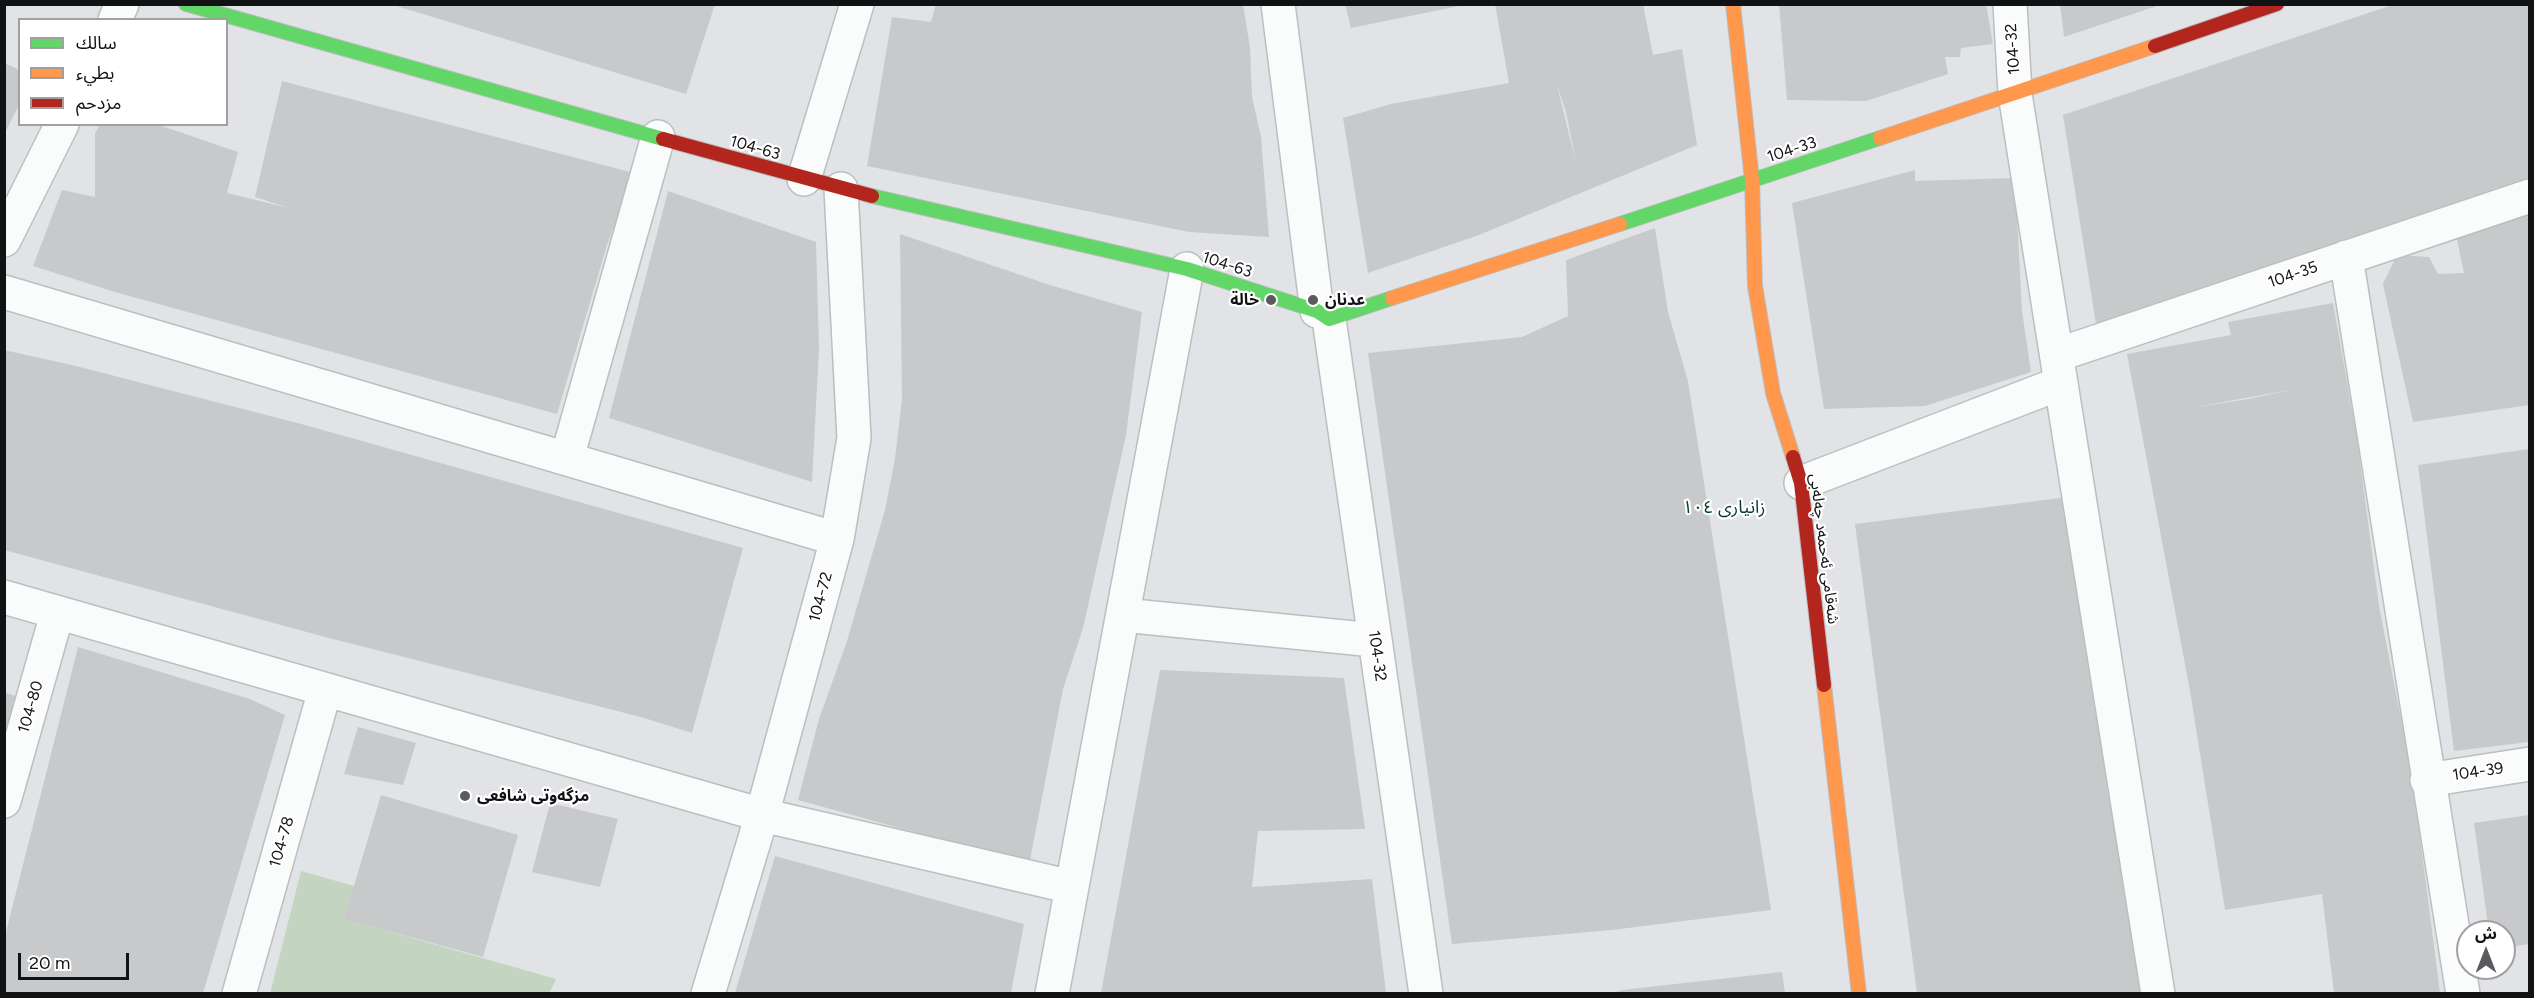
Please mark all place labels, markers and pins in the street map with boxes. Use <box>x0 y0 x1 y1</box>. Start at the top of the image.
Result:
place label: خالة <box>1230 290 1259 310</box>
place label: عدنان <box>1325 290 1365 310</box>
marker: خالة <box>1264 293 1278 307</box>
marker: عدنان <box>1306 293 1320 307</box>
place label: مزگەوتی شافعی <box>477 786 589 806</box>
marker: مزگەوتی شافعی <box>458 789 472 803</box>

